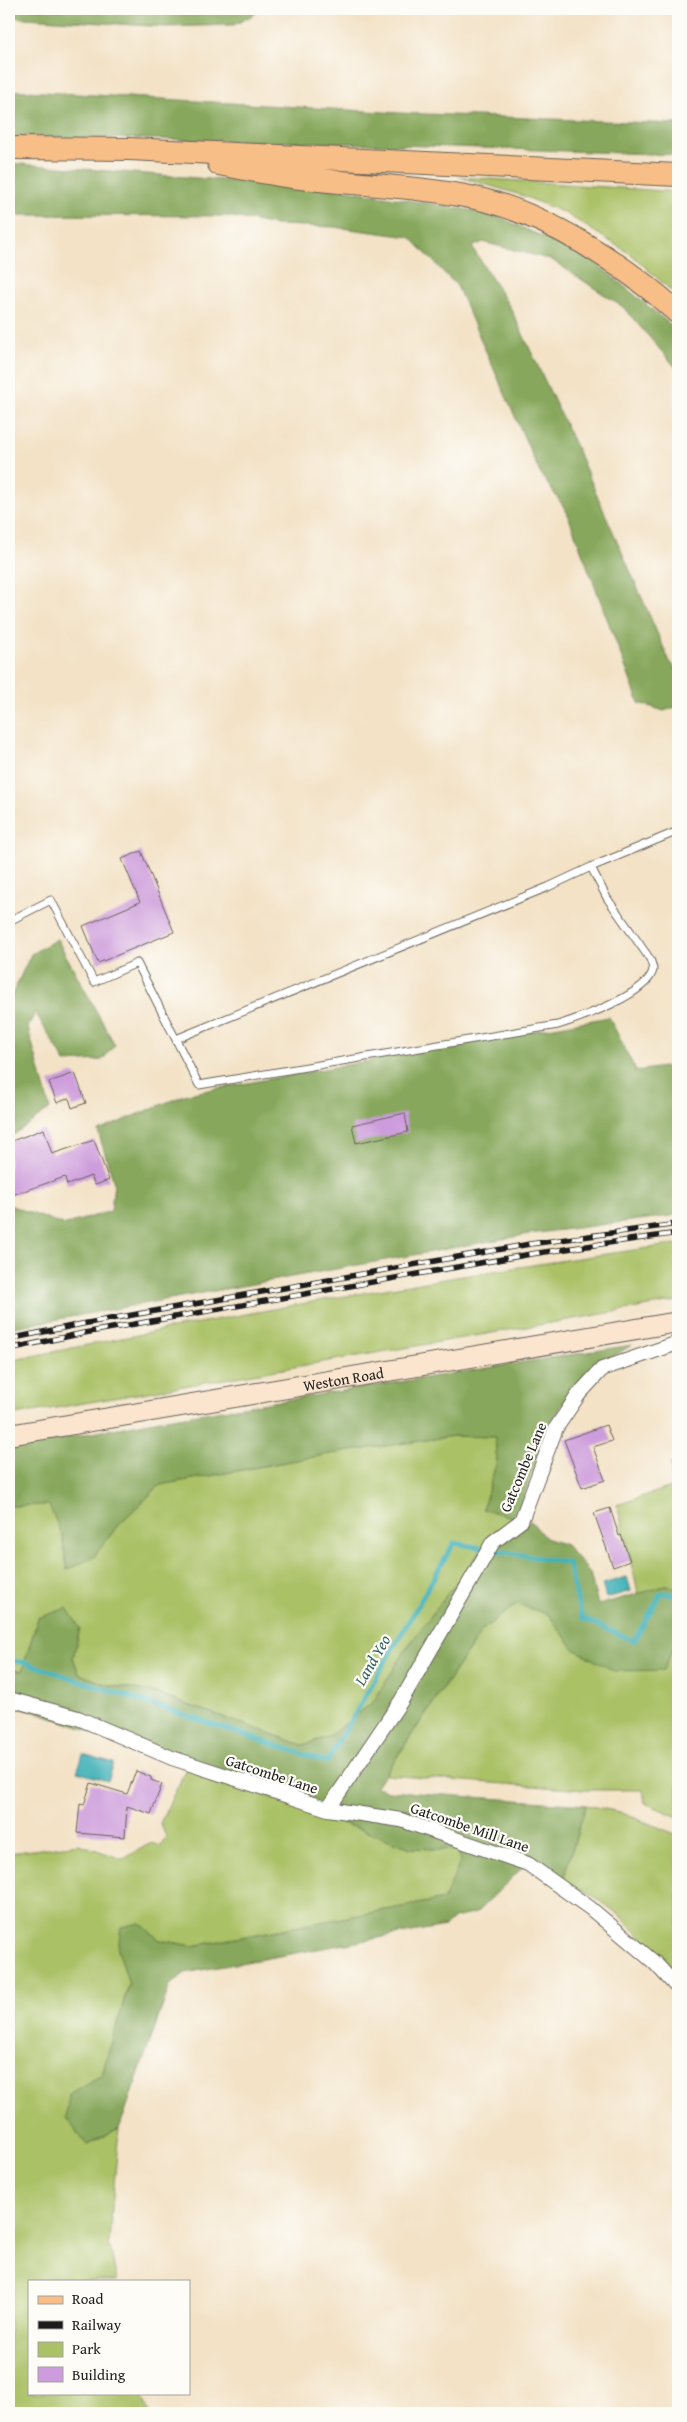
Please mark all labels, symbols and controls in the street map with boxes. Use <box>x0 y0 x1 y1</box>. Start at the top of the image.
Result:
street label: Weston Road <box>301 1361 385 1396</box>
street label: Gatcombe Lane <box>495 1419 551 1515</box>
water label: Land Yeo <box>347 1630 396 1691</box>
street label: Gatcombe Lane <box>223 1749 321 1799</box>
street label: Gatcombe Mill Lane <box>408 1797 532 1857</box>
legend <box>28 2280 190 2394</box>
text: Road <box>72 2288 103 2309</box>
text: Railway <box>72 2314 122 2335</box>
text: Park <box>72 2338 101 2359</box>
text: Building <box>72 2364 126 2385</box>

